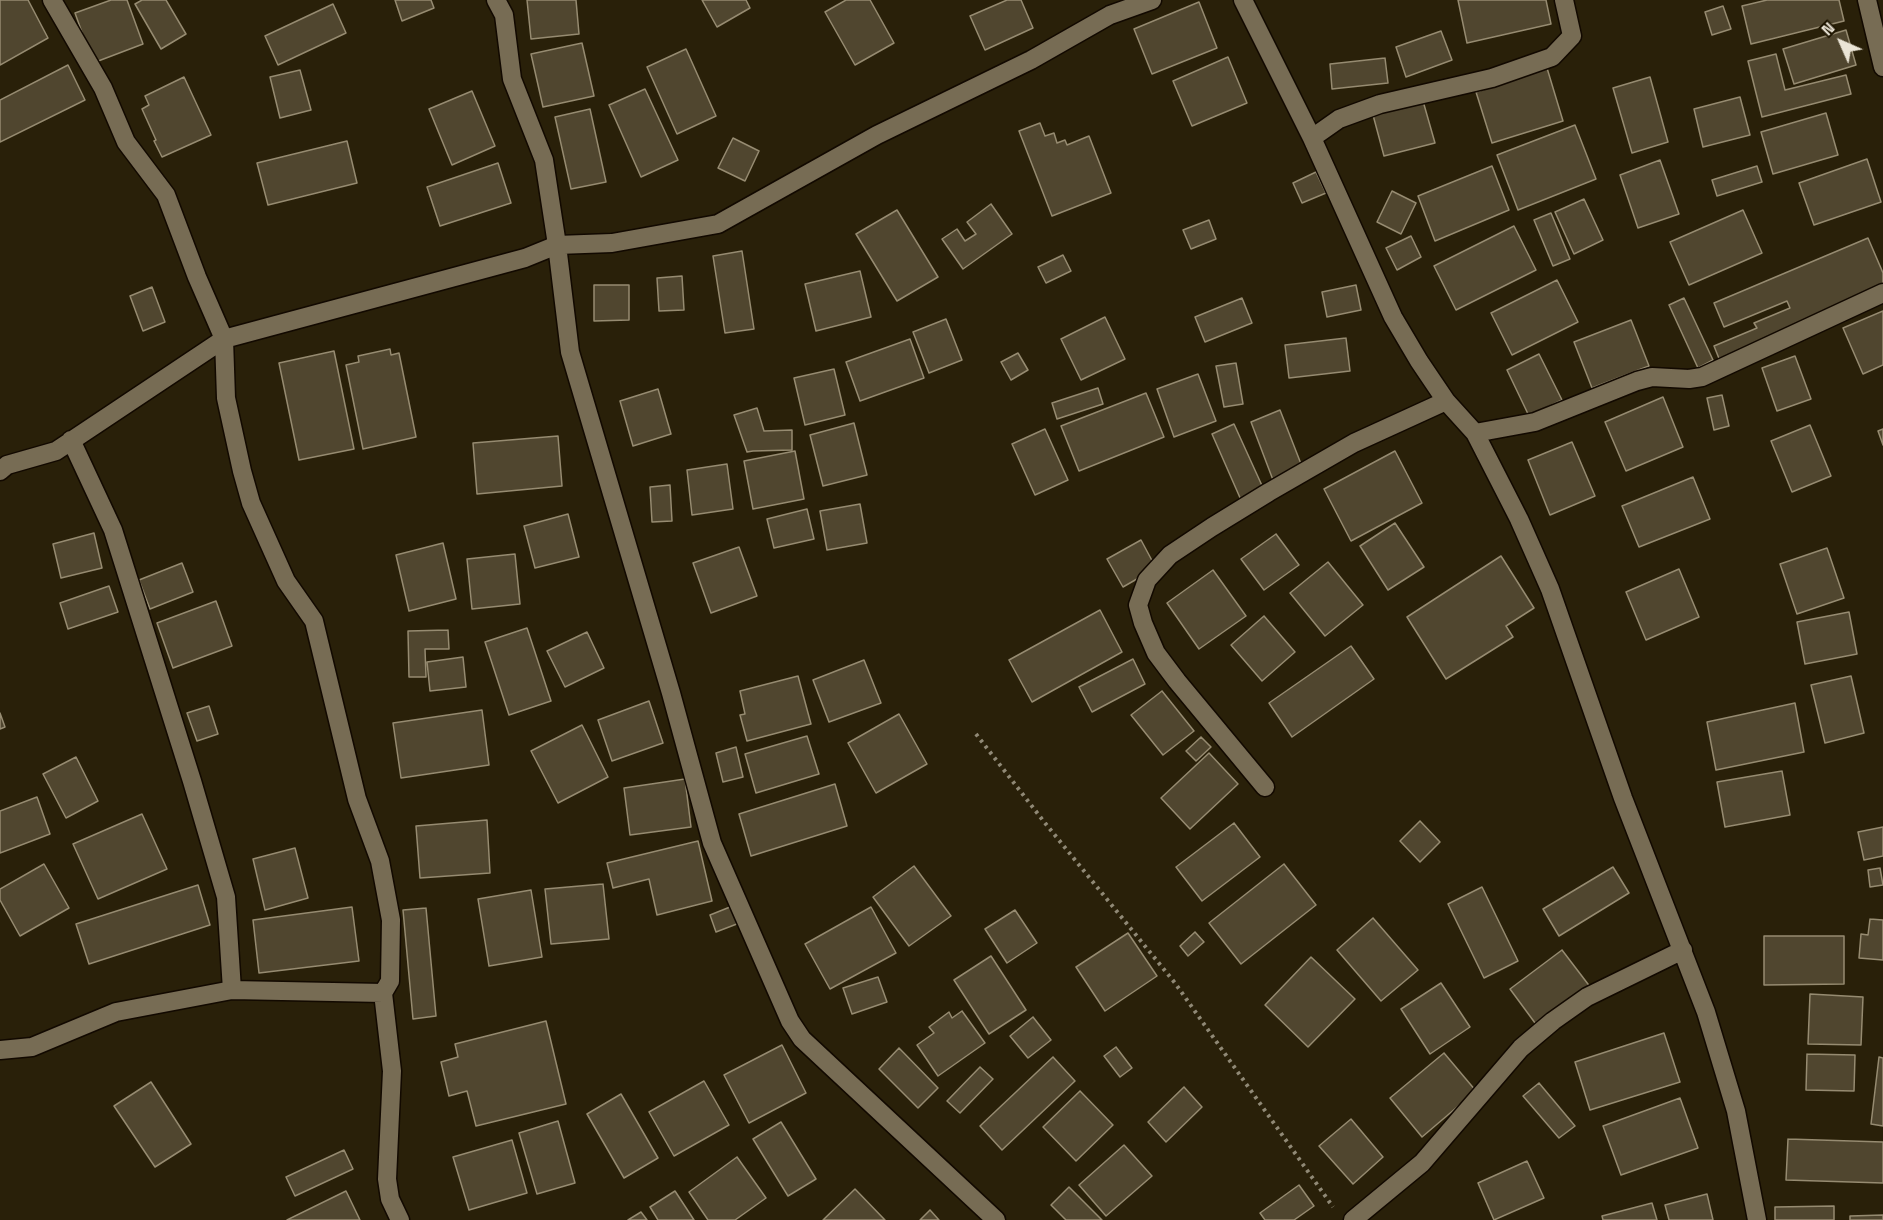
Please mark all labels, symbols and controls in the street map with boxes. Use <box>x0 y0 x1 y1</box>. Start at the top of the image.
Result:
north arrow <box>1811 12 1871 72</box>
text: N <box>1817 18 1839 40</box>

